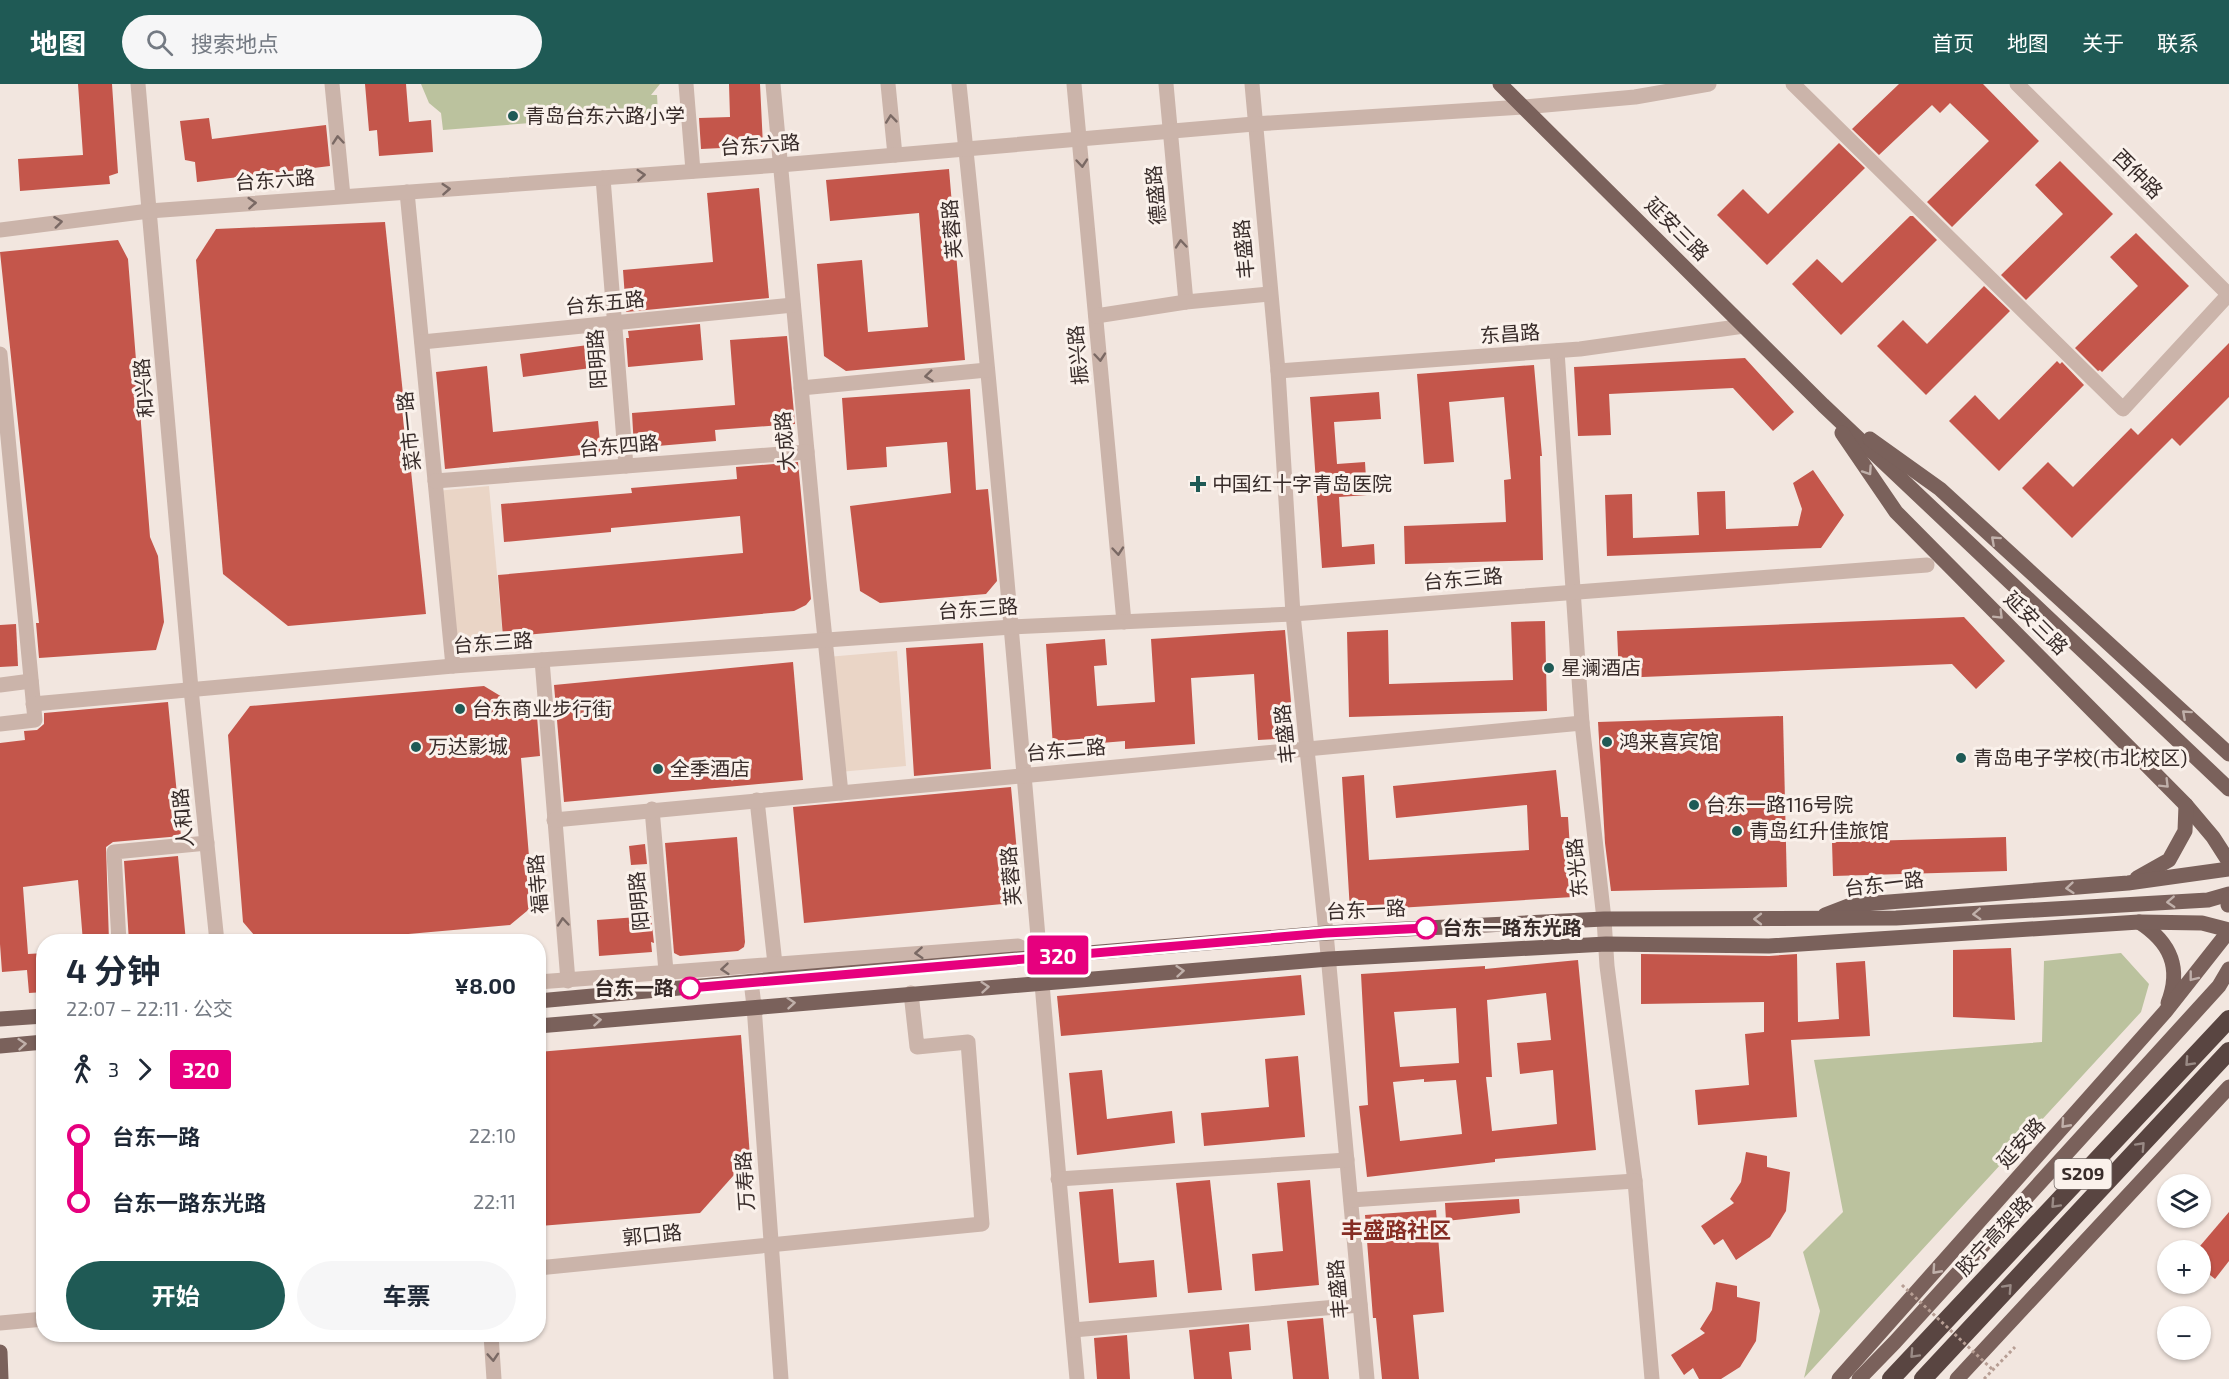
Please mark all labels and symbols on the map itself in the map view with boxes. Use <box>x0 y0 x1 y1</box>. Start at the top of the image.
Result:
place label: 青岛台东六路小学 <box>525 103 685 127</box>
marker: 青岛台东六路小学 <box>506 109 520 123</box>
one-way arrow <box>885 115 898 124</box>
street label: 台东六路 <box>719 129 801 159</box>
one-way arrow <box>331 136 344 145</box>
street label: 西仲路 <box>2109 144 2168 203</box>
one-way arrow <box>1075 159 1088 168</box>
street label: 台东六路 <box>234 164 316 194</box>
street label: 德盛路 <box>1140 164 1170 226</box>
one-way arrow <box>636 169 646 182</box>
one-way arrow <box>442 183 451 196</box>
street label: 延安三路 <box>1641 192 1714 265</box>
one-way arrow <box>247 197 257 210</box>
street label: 芙蓉路 <box>936 198 966 260</box>
one-way arrow <box>53 217 63 229</box>
street label: 丰盛路 <box>1228 218 1258 280</box>
one-way arrow <box>1175 239 1188 248</box>
street label: 台东五路 <box>564 286 646 318</box>
street label: 东昌路 <box>1479 319 1541 347</box>
street label: 振兴路 <box>1062 324 1092 386</box>
street label: 阳明路 <box>582 328 610 390</box>
one-way arrow <box>1093 353 1106 362</box>
street label: 和兴路 <box>128 357 158 419</box>
one-way arrow <box>924 369 933 382</box>
street label: 菜市一路 <box>392 390 424 472</box>
street label: 大成路 <box>769 410 799 472</box>
street label: 台东四路 <box>578 430 660 460</box>
one-way arrow <box>1861 464 1872 475</box>
place label: 中国红十字青岛医院 <box>1212 471 1392 495</box>
marker: 中国红十字青岛医院 <box>1189 475 1207 493</box>
one-way arrow <box>1992 536 2002 547</box>
one-way arrow <box>1111 547 1124 556</box>
street label: 台东三路 <box>1422 563 1504 593</box>
street label: 延安三路 <box>2000 586 2073 659</box>
street label: 台东三路 <box>937 593 1019 623</box>
one-way arrow <box>1992 608 2003 618</box>
street label: 台东三路 <box>452 627 534 657</box>
place label: 星澜酒店 <box>1561 655 1641 679</box>
marker: 星澜酒店 <box>1542 661 1556 675</box>
place label: 台东商业步行街 <box>472 696 612 720</box>
marker: 台东商业步行街 <box>453 702 467 716</box>
street label: 丰盛路 <box>1269 703 1299 765</box>
one-way arrow <box>2182 710 2193 721</box>
place label: 鸿来喜宾馆 <box>1619 729 1719 753</box>
place label: 万达影城 <box>428 734 508 758</box>
street label: 台东二路 <box>1025 734 1107 764</box>
marker: 鸿来喜宾馆 <box>1600 735 1614 749</box>
marker: 万达影城 <box>409 740 423 754</box>
place label: 青岛电子学校(市北校区) <box>1973 745 2187 769</box>
marker: 青岛电子学校(市北校区) <box>1954 751 1968 765</box>
place label: 全季酒店 <box>670 756 750 780</box>
marker: 全季酒店 <box>651 762 665 776</box>
one-way arrow <box>2158 777 2169 787</box>
street label: 人和路 <box>167 787 197 849</box>
place label: 台东一路116号院 <box>1706 792 1853 816</box>
marker: 台东一路116号院 <box>1687 798 1701 812</box>
place label: 青岛红升佳旅馆 <box>1749 818 1889 842</box>
marker: 青岛红升佳旅馆 <box>1730 824 1744 838</box>
street label: 东光路 <box>1561 837 1591 899</box>
street label: 芙蓉路 <box>995 845 1025 907</box>
street label: 福寺路 <box>522 853 552 915</box>
street label: 台东一路 <box>1843 866 1925 900</box>
street label: 阳明路 <box>623 870 653 932</box>
one-way arrow <box>2065 881 2074 894</box>
street label: 台东一路 <box>1325 895 1407 923</box>
one-way arrow <box>2167 895 2176 908</box>
one-way arrow <box>1972 907 1981 920</box>
one-way arrow <box>1754 913 1763 925</box>
place label: 台东一路东光路 <box>1442 915 1582 939</box>
marker: 台东一路东光路 <box>1415 917 1437 939</box>
one-way arrow <box>557 918 570 927</box>
line badge: 320 <box>1024 936 1092 974</box>
one-way arrow <box>915 947 924 960</box>
one-way arrow <box>721 962 730 975</box>
one-way arrow <box>1175 965 1184 978</box>
one-way arrow <box>2189 970 2200 981</box>
place label: 台东一路 <box>594 975 674 999</box>
marker: 台东一路 <box>679 977 701 999</box>
one-way arrow <box>981 981 990 994</box>
one-way arrow <box>786 997 796 1010</box>
one-way arrow <box>592 1014 601 1027</box>
one-way arrow <box>17 1038 26 1051</box>
one-way arrow <box>2185 1055 2196 1066</box>
street label: 延安路 <box>1991 1112 2049 1173</box>
one-way arrow <box>2061 1117 2072 1128</box>
one-way arrow <box>2133 1142 2144 1153</box>
street label: 万寿路 <box>730 1150 758 1212</box>
road number: S209 <box>2054 1159 2112 1189</box>
street label: 胶宁高架路 <box>1950 1191 2036 1280</box>
one-way arrow <box>2051 1197 2062 1207</box>
district label: 丰盛路社区 <box>1341 1216 1451 1242</box>
street label: 郭口路 <box>621 1219 683 1249</box>
street label: 丰盛路 <box>1322 1258 1352 1320</box>
one-way arrow <box>1932 1263 1943 1274</box>
one-way arrow <box>2000 1285 2011 1296</box>
one-way arrow <box>1910 1347 1921 1358</box>
one-way arrow <box>486 1353 499 1362</box>

